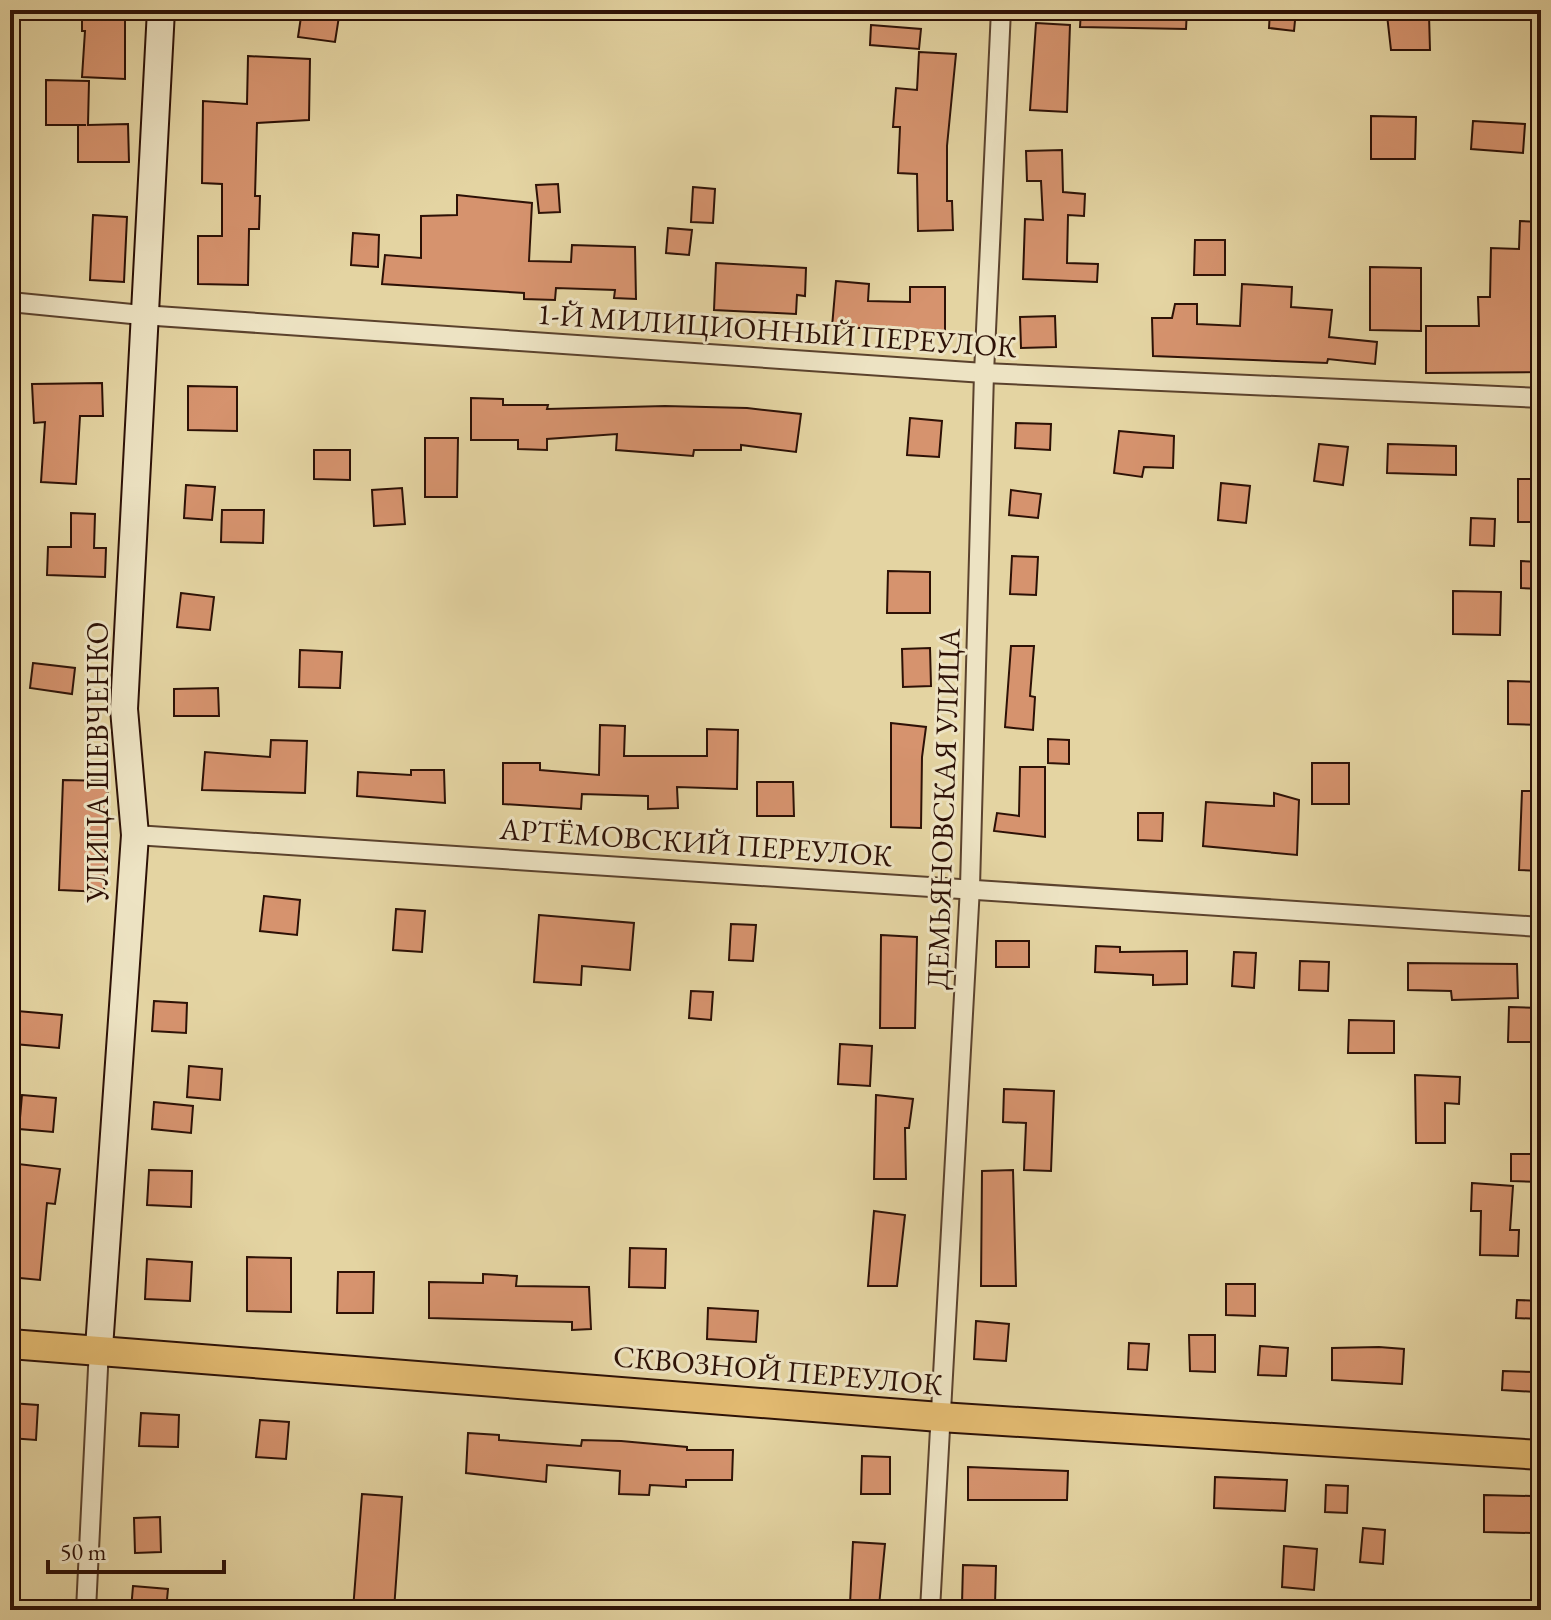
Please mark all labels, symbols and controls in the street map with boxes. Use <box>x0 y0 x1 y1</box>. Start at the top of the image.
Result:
street label: 1-Й МИЛИЦИОННЫЙ ПЕРЕУЛОК <box>536 294 1018 366</box>
street label: УЛИЦА ШЕВЧЕНКО <box>78 622 117 903</box>
street label: ДЕМЬЯНОВСКАЯ УЛИЦА <box>917 627 969 990</box>
street label: АРТЁМОВСКИЙ ПЕРЕУЛОК <box>497 809 894 875</box>
street label: СКВОЗНОЙ ПЕРЕУЛОК <box>612 1336 944 1404</box>
scale bar <box>48 1524 224 1574</box>
text: 50 m <box>60 1536 107 1567</box>

